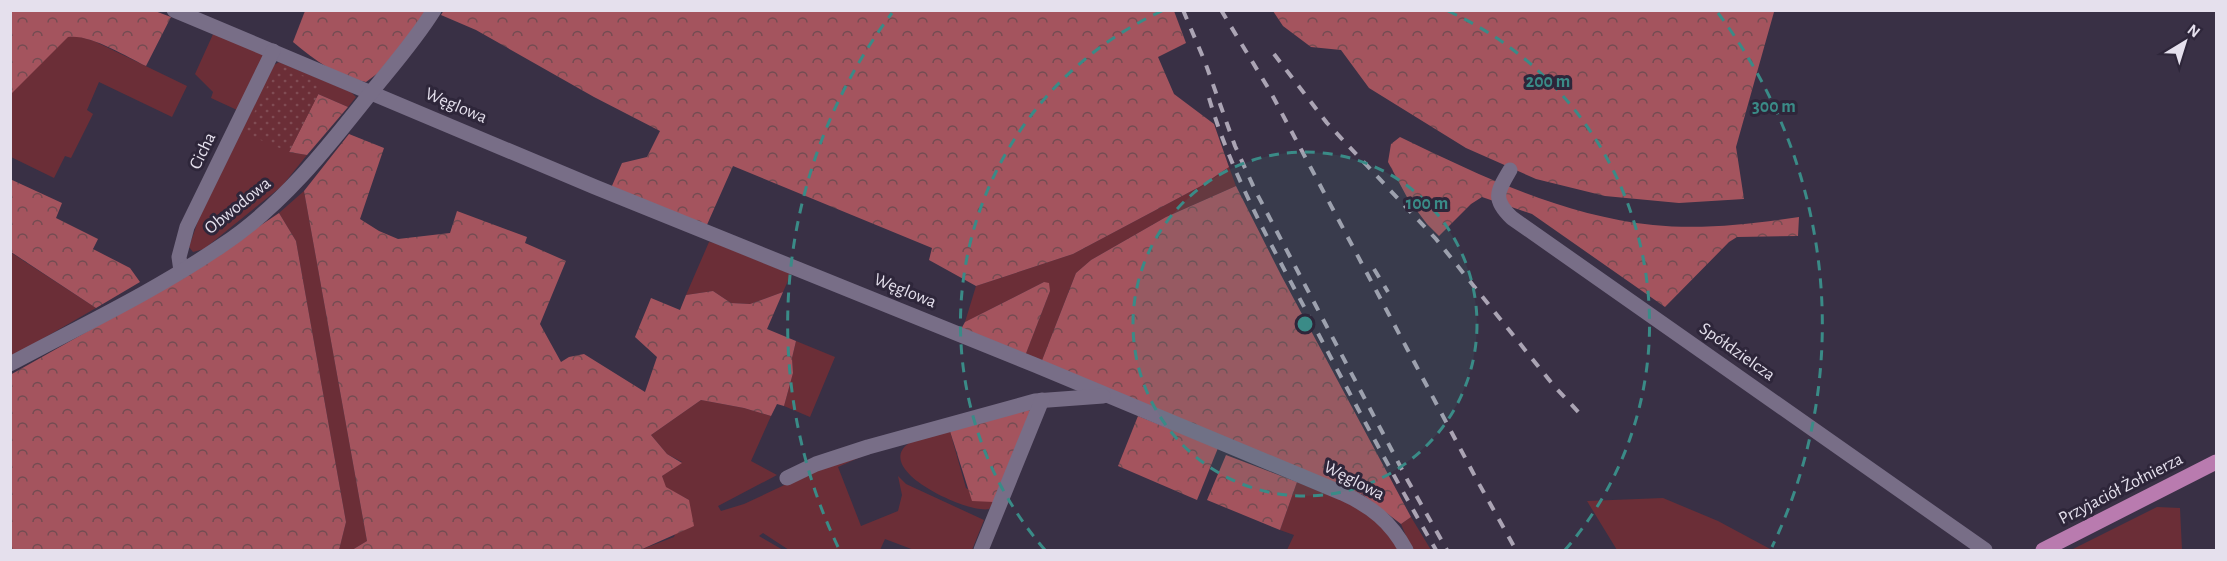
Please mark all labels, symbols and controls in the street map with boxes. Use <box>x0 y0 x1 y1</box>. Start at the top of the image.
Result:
north arrow <box>2155 12 2215 72</box>
text: N <box>2184 21 2203 41</box>
text: 200 m <box>1526 73 1570 91</box>
street label: Węglowa <box>422 85 490 127</box>
text: 300 m <box>1752 98 1796 116</box>
street label: Cicha <box>187 130 219 172</box>
street label: Obwodowa <box>202 174 274 238</box>
text: 100 m <box>1406 195 1448 213</box>
street label: Węglowa <box>871 270 939 312</box>
centre of rings <box>1295 314 1315 334</box>
street label: Spółdzielcza <box>1696 319 1778 385</box>
street label: Przyjaciół Żołnierza <box>2055 448 2186 528</box>
street label: Węglowa <box>1321 458 1387 504</box>

